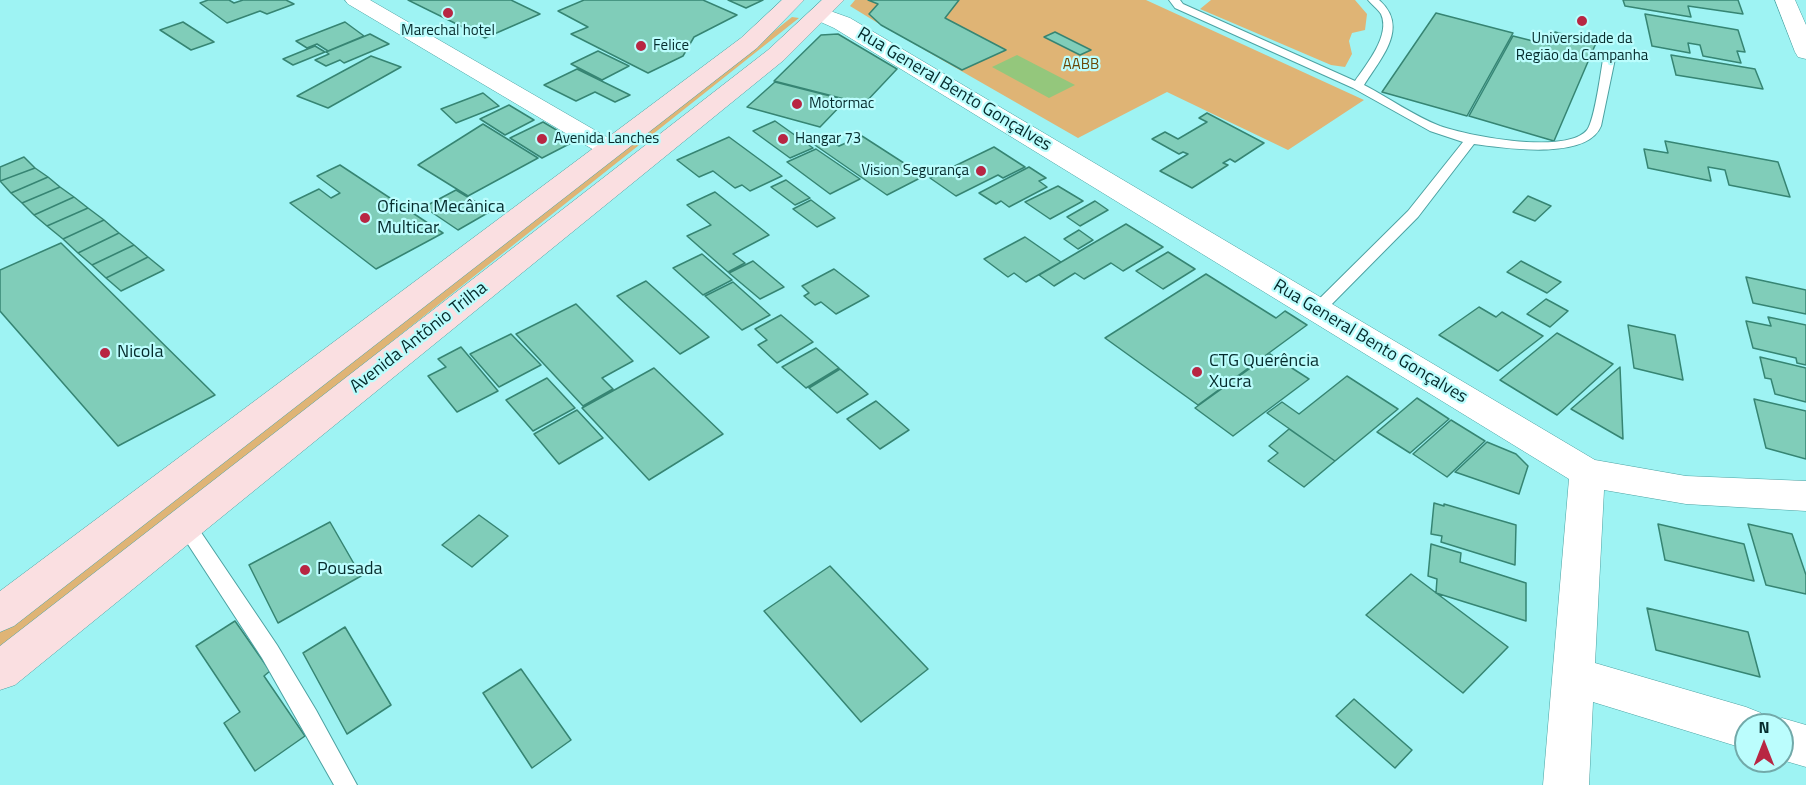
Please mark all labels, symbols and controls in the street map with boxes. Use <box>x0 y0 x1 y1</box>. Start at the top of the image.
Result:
marker: Marechal hotel <box>441 6 455 20</box>
marker: Universidade da Região da Campanha <box>1575 14 1589 28</box>
place label: Marechal hotel <box>401 22 495 40</box>
street label: Rua General Bento Gonçalves <box>853 23 1055 157</box>
place label: Universidade da Região da Campanha <box>1516 30 1648 65</box>
place label: Felice <box>653 37 689 55</box>
marker: Felice <box>634 39 648 53</box>
park label: AABB <box>1063 56 1099 74</box>
place label: Motormac <box>809 95 874 113</box>
marker: Motormac <box>790 97 804 111</box>
place label: Avenida Lanches <box>554 130 659 148</box>
place label: Hangar 73 <box>795 130 861 148</box>
marker: Avenida Lanches <box>535 132 549 146</box>
marker: Hangar 73 <box>776 132 790 146</box>
place label: Vision Segurança <box>861 162 969 180</box>
marker: Vision Segurança <box>974 164 988 178</box>
place label: Oficina Mecânica Multicar <box>377 197 505 240</box>
marker: Oficina Mecânica Multicar <box>358 211 372 225</box>
street label: Rua General Bento Gonçalves <box>1269 275 1471 409</box>
street label: Avenida Antônio Trilha <box>346 278 492 398</box>
place label: Nicola <box>117 342 164 364</box>
marker: Nicola <box>98 346 112 360</box>
place label: CTG Querência Xucra <box>1209 351 1319 394</box>
marker: CTG Querência Xucra <box>1190 365 1204 379</box>
place label: Pousada <box>317 559 383 581</box>
marker: Pousada <box>298 563 312 577</box>
north arrow <box>1734 713 1794 773</box>
text: N <box>1758 715 1770 739</box>

